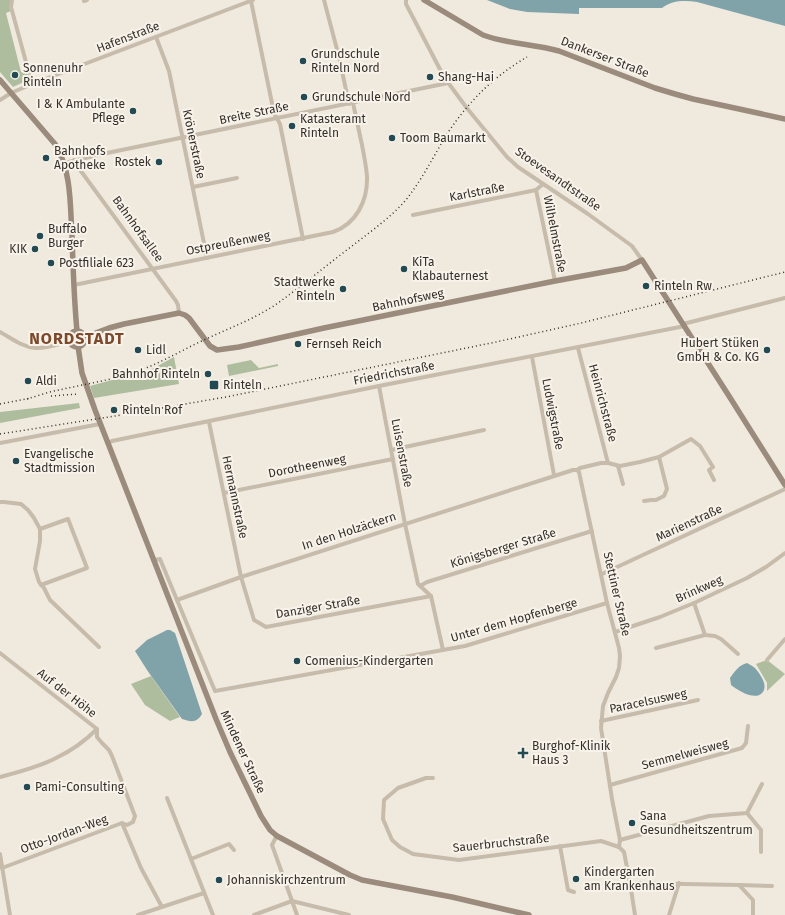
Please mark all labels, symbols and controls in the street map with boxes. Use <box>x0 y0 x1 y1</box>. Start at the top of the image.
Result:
street label: Hafenstraße <box>94 19 162 55</box>
street label: Dankerser Straße <box>559 34 651 80</box>
place label: Grundschule Rinteln Nord <box>311 47 380 75</box>
marker: Grundschule Rinteln Nord <box>298 56 308 66</box>
place label: Sonnenuhr Rinteln <box>23 61 83 89</box>
marker: Sonnenuhr Rinteln <box>10 70 20 80</box>
place label: Shang-Hai <box>438 70 494 84</box>
marker: Shang-Hai <box>425 72 435 82</box>
place label: Grundschule Nord <box>312 90 411 104</box>
marker: Grundschule Nord <box>299 92 309 102</box>
place label: I & K Ambulante Pflege <box>37 97 125 125</box>
street label: Breite Straße <box>218 99 290 127</box>
marker: I & K Ambulante Pflege <box>128 106 138 116</box>
street label: Krönerstraße <box>180 108 208 180</box>
place label: Katasteramt Rinteln <box>300 112 366 140</box>
marker: Katasteramt Rinteln <box>287 121 297 131</box>
place label: Toom Baumarkt <box>400 131 486 145</box>
marker: Toom Baumarkt <box>387 133 397 143</box>
place label: Bahnhofs Apotheke <box>54 144 106 172</box>
street label: Stoevesandtstraße <box>512 144 604 214</box>
marker: Bahnhofs Apotheke <box>41 153 51 163</box>
place label: Rostek <box>114 155 152 169</box>
marker: Rostek <box>154 157 164 167</box>
street label: Karlstraße <box>448 180 506 204</box>
street label: Bahnhofsallee <box>109 193 167 265</box>
street label: Wilhelmstraße <box>541 194 569 274</box>
place label: Buffalo Burger <box>48 222 87 250</box>
street label: Ostpreußenweg <box>185 228 272 258</box>
marker: Buffalo Burger <box>35 231 45 241</box>
place label: KIK <box>9 242 28 256</box>
marker: KIK <box>30 244 40 254</box>
place label: KiTa Klabauternest <box>412 255 489 283</box>
place label: Postfiliale 623 <box>59 256 134 270</box>
marker: Postfiliale 623 <box>46 258 56 268</box>
marker: KiTa Klabauternest <box>399 264 409 274</box>
place label: Stadtwerke Rinteln <box>274 275 335 303</box>
place label: Rinteln Rw <box>654 279 712 293</box>
marker: Rinteln Rw <box>641 281 651 291</box>
marker: Stadtwerke Rinteln <box>338 284 348 294</box>
street label: Bahnhofsweg <box>371 285 446 314</box>
district label: NORDSTADT <box>29 329 125 348</box>
place label: Hubert Stüken GmbH & Co. KG <box>677 336 759 364</box>
place label: Fernseh Reich <box>306 337 382 351</box>
marker: Fernseh Reich <box>293 339 303 349</box>
place label: Lidl <box>146 343 167 357</box>
marker: Lidl <box>133 345 143 355</box>
marker: Hubert Stüken GmbH & Co. KG <box>762 345 772 355</box>
street label: Friedrichstraße <box>352 358 436 388</box>
street label: Heinrichstraße <box>586 362 620 444</box>
place label: Bahnhof Rinteln <box>112 367 200 381</box>
marker: Bahnhof Rinteln <box>203 369 213 379</box>
place label: Aldi <box>36 374 57 388</box>
marker: Aldi <box>23 376 33 386</box>
street label: Ludwigstraße <box>539 377 567 451</box>
place label: Rinteln <box>223 378 262 392</box>
marker: Rinteln <box>208 379 220 391</box>
place label: Rinteln Rof <box>122 403 183 417</box>
marker: Rinteln Rof <box>109 405 119 415</box>
street label: Luisenstraße <box>388 417 416 489</box>
place label: Evangelische Stadtmission <box>24 447 95 475</box>
street label: Dorotheenweg <box>267 451 348 480</box>
street label: Hermannstraße <box>219 454 251 540</box>
marker: Evangelische Stadtmission <box>11 456 21 466</box>
street label: Marienstraße <box>654 501 724 545</box>
street label: In den Holzäckern <box>300 509 398 553</box>
street label: Königsberger Straße <box>448 525 558 571</box>
street label: Stettiner Straße <box>601 551 633 637</box>
street label: Brinkweg <box>673 572 725 606</box>
street label: Danziger Straße <box>275 593 361 621</box>
street label: Unter dem Hopfenberge <box>449 595 579 645</box>
place label: Comenius-Kindergarten <box>305 654 434 668</box>
marker: Comenius-Kindergarten <box>292 656 302 666</box>
street label: Auf der Höhe <box>35 666 99 720</box>
street label: Paracelsusweg <box>608 686 689 716</box>
street label: Mindener Straße <box>218 708 268 796</box>
street label: Semmelweisweg <box>640 736 731 772</box>
place label: Burghof-Klinik Haus 3 <box>532 739 611 767</box>
marker: Burghof-Klinik Haus 3 <box>517 747 529 759</box>
place label: Pami-Consulting <box>35 780 125 794</box>
marker: Pami-Consulting <box>22 782 32 792</box>
place label: Sana Gesundheitszentrum <box>640 809 753 837</box>
street label: Otto-Jordan-Weg <box>19 811 110 856</box>
marker: Sana Gesundheitszentrum <box>627 818 637 828</box>
street label: Sauerbruchstraße <box>452 831 550 855</box>
place label: Kindergarten am Krankenhaus <box>584 865 675 893</box>
place label: Johanniskirchzentrum <box>227 873 346 887</box>
marker: Kindergarten am Krankenhaus <box>571 874 581 884</box>
marker: Johanniskirchzentrum <box>214 875 224 885</box>

